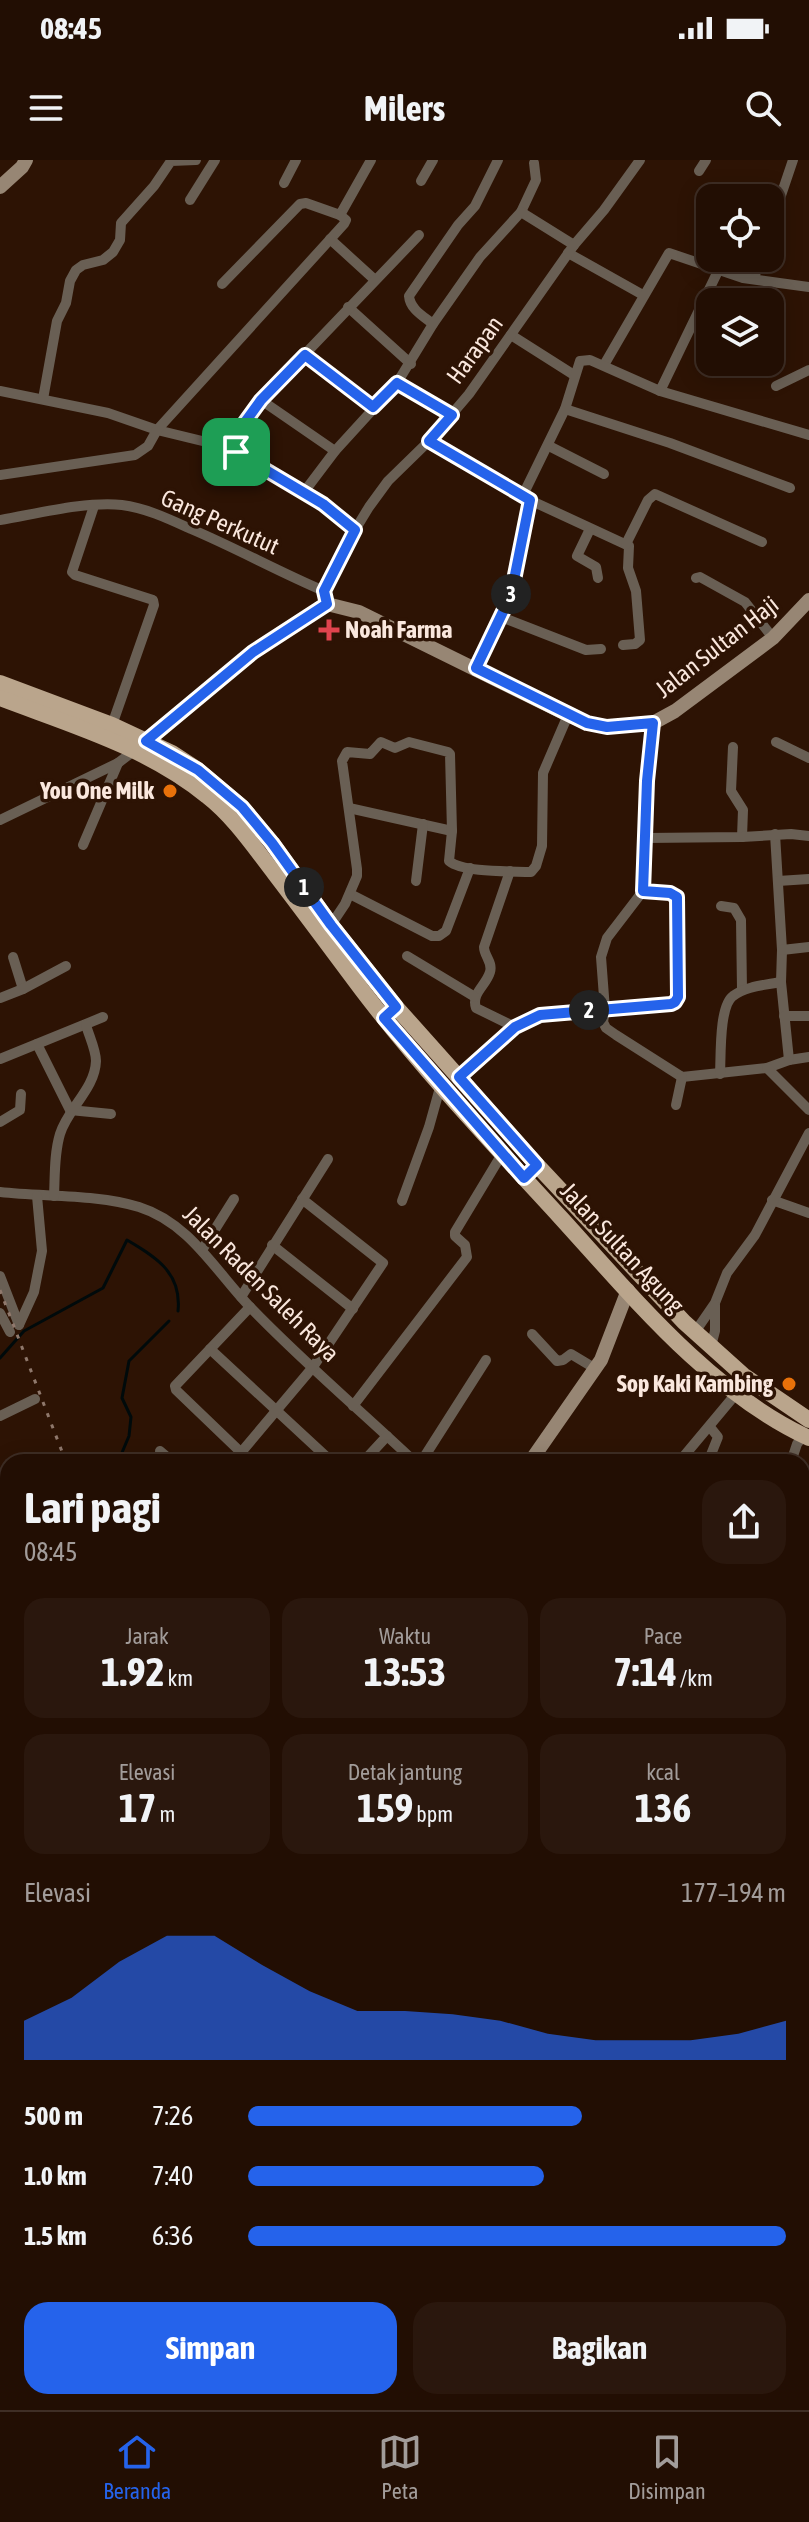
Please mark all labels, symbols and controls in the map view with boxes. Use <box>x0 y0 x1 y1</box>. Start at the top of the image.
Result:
text: 08:45 <box>40 11 102 45</box>
icon: menu <box>24 86 68 130</box>
icon: search <box>741 86 785 130</box>
text: Milers <box>364 87 445 129</box>
map controls <box>696 184 784 376</box>
button: locate <box>696 184 784 272</box>
button: layers <box>696 288 784 376</box>
street label: Harapan <box>441 311 508 389</box>
pin <box>202 418 270 486</box>
icon: arrive <box>214 430 258 474</box>
street label: Gang Perkutut <box>157 484 283 560</box>
pin: 3 <box>491 574 531 614</box>
text: 3 <box>506 581 516 607</box>
street label: Jalan Sultan Haji <box>650 590 784 703</box>
place label: Noah Farma <box>345 616 452 643</box>
marker: Noah Farma <box>320 621 338 639</box>
place label: You One Milk <box>39 777 154 804</box>
marker: You One Milk <box>161 782 179 800</box>
pin: 1 <box>284 867 324 907</box>
text: 1 <box>299 874 309 900</box>
pin: 2 <box>569 990 609 1030</box>
text: 2 <box>584 997 594 1023</box>
street label: Jalan Sultan Agung <box>555 1177 690 1319</box>
street label: Jalan Raden Saleh Raya <box>178 1200 345 1367</box>
place label: Sop Kaki Kambing <box>617 1370 774 1397</box>
marker: Sop Kaki Kambing <box>780 1375 798 1393</box>
button: share <box>702 1480 786 1564</box>
text: Lari pagi <box>24 1482 161 1532</box>
text: 08:45 <box>24 1537 78 1567</box>
text: Jarak <box>125 1623 169 1649</box>
text: Waktu <box>379 1623 431 1649</box>
text: Pace <box>644 1623 682 1649</box>
text: 1.92 <box>101 1649 164 1694</box>
text: 13:53 <box>364 1649 446 1694</box>
text: 7:14 <box>613 1649 677 1694</box>
text: km <box>164 1665 193 1691</box>
text: /km <box>677 1665 713 1691</box>
text: Elevasi <box>119 1759 175 1785</box>
text: Detak jantung <box>348 1759 462 1785</box>
text: kcal <box>646 1759 680 1785</box>
text: 17 <box>119 1785 156 1830</box>
text: 159 <box>357 1785 413 1830</box>
text: 136 <box>635 1785 691 1830</box>
text: m <box>156 1801 175 1827</box>
text: bpm <box>413 1801 453 1827</box>
text: Elevasi <box>24 1878 91 1908</box>
text: 177–194 m <box>681 1878 786 1908</box>
text: 500 m <box>24 2101 83 2131</box>
text: 7:26 <box>152 2101 193 2131</box>
text: 1.0 km <box>24 2161 87 2191</box>
text: 7:40 <box>152 2161 193 2191</box>
text: 1.5 km <box>24 2221 87 2251</box>
text: 6:36 <box>152 2221 193 2251</box>
button: Simpan <box>24 2302 397 2394</box>
button: Bagikan <box>413 2302 786 2394</box>
tab: Beranda <box>103 2430 171 2504</box>
tab: Peta <box>378 2430 422 2504</box>
tab: Disimpan <box>628 2430 706 2504</box>

